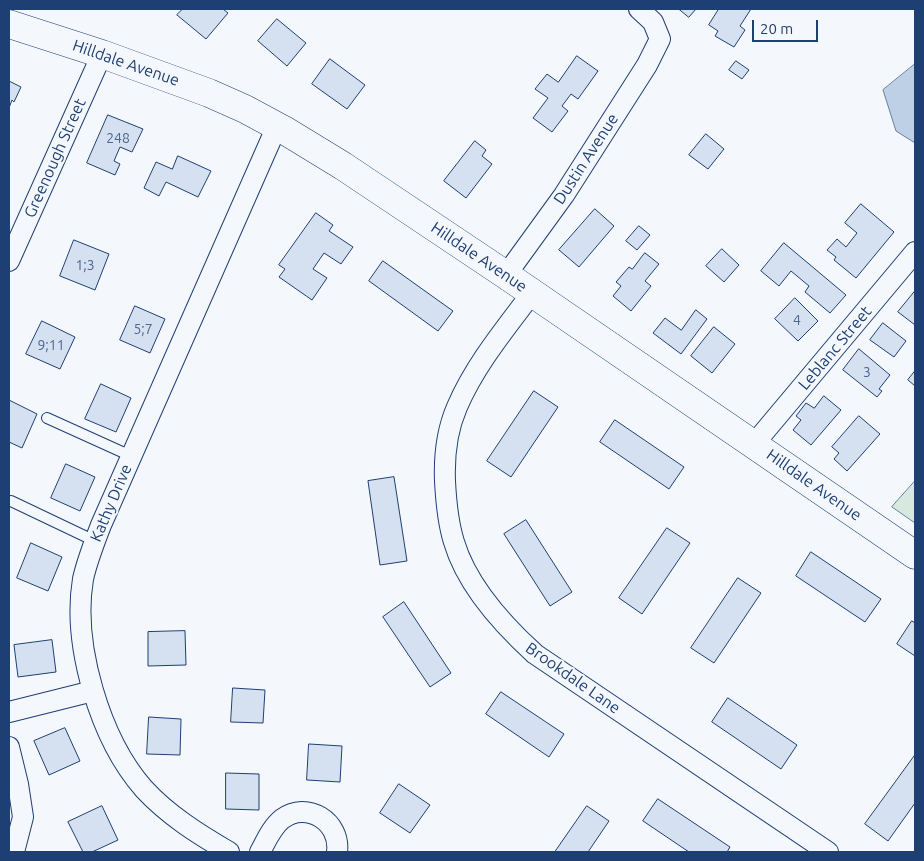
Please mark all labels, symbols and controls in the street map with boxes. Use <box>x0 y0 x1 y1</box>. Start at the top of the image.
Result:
scale bar <box>754 10 820 42</box>
text: 20 m <box>760 20 793 37</box>
street label: Hilldale Avenue <box>70 36 182 90</box>
street label: Greenough Street <box>20 95 90 221</box>
street label: Dustin Avenue <box>550 110 622 208</box>
house number: 248 <box>106 130 130 146</box>
street label: Hilldale Avenue <box>427 218 531 296</box>
house number: 1;3 <box>75 257 95 273</box>
street label: Leblanc Street <box>794 302 876 394</box>
house number: 4 <box>793 312 801 328</box>
house number: 5;7 <box>133 321 153 337</box>
house number: 9;11 <box>37 337 65 353</box>
house number: 3 <box>863 364 871 380</box>
street label: Hilldale Avenue <box>763 445 865 525</box>
street label: Kathy Drive <box>86 461 136 545</box>
street label: Brookdale Lane <box>522 638 624 718</box>

